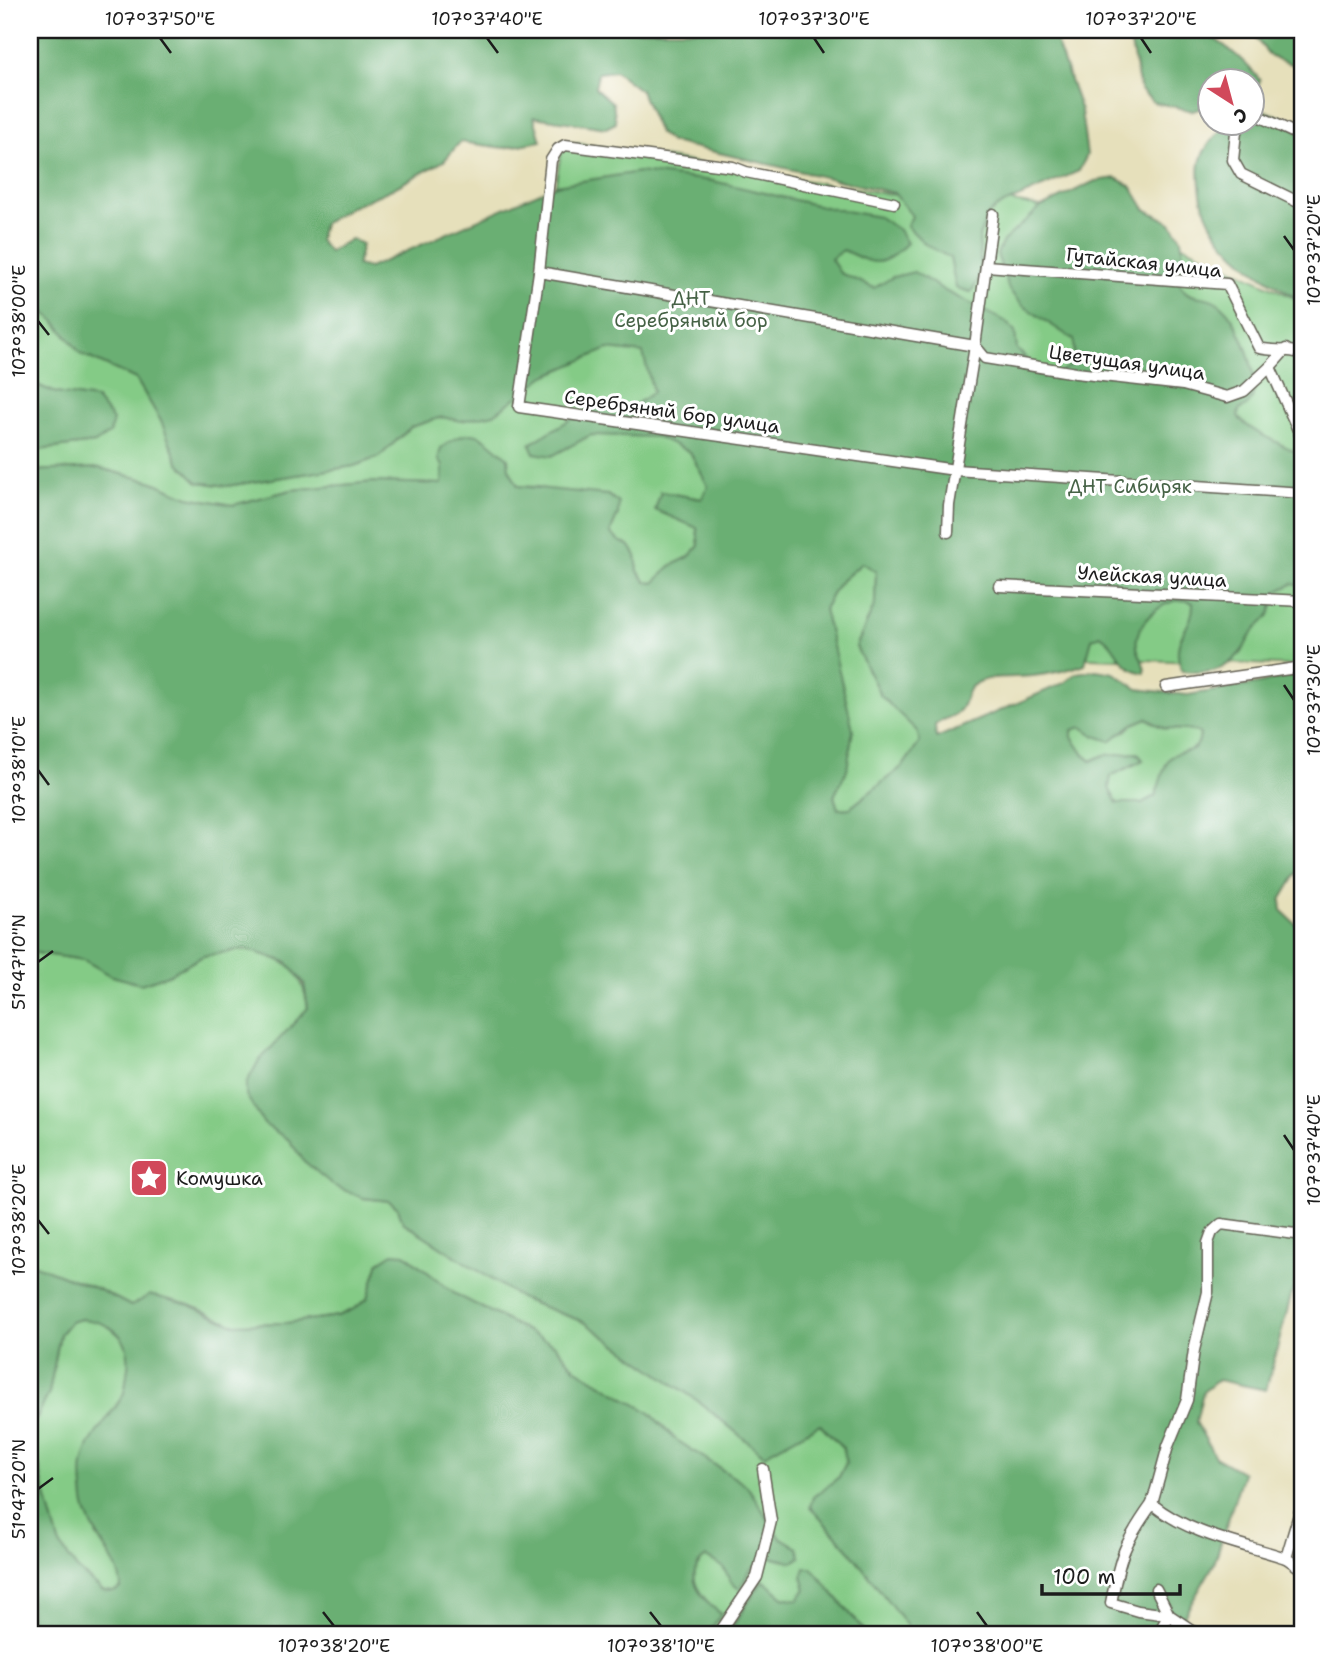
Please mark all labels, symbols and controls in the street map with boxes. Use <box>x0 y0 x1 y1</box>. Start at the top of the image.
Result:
text: 107°37'50"E <box>105 7 215 31</box>
text: 107°37'40"E <box>431 7 543 31</box>
text: 107°37'30"E <box>758 7 870 31</box>
text: 107°37'20"E <box>1085 7 1197 31</box>
north arrow <box>1196 66 1266 136</box>
text: С <box>1229 102 1253 129</box>
text: 107°37'20"E <box>1302 194 1326 306</box>
street label: Гутайская улица <box>1065 242 1223 283</box>
text: 107°38'00"E <box>7 265 31 377</box>
park label: ДНТ Серебряный бор <box>614 286 768 333</box>
street label: Цветущая улица <box>1047 339 1207 386</box>
street label: Серебряный бор улица <box>563 384 781 439</box>
park label: ДНТ Сибиряк <box>1068 474 1192 499</box>
street label: Улейская улица <box>1077 560 1227 593</box>
text: 107°37'30"E <box>1302 644 1326 756</box>
text: 107°38'10"E <box>7 716 31 824</box>
text: 51°47'10"N <box>7 914 31 1010</box>
text: 107°37'40"E <box>1302 1094 1326 1206</box>
place icon: Комушка <box>128 1157 170 1199</box>
text: 107°38'20"E <box>7 1164 31 1276</box>
place label: Комушка <box>176 1166 263 1191</box>
text: 51°47'20"N <box>7 1439 31 1539</box>
scale bar <box>1042 1553 1181 1597</box>
text: 100 m <box>1053 1563 1116 1591</box>
text: 107°38'20"E <box>278 1634 390 1658</box>
text: 107°38'10"E <box>607 1634 715 1658</box>
text: 107°38'00"E <box>931 1634 1043 1658</box>

